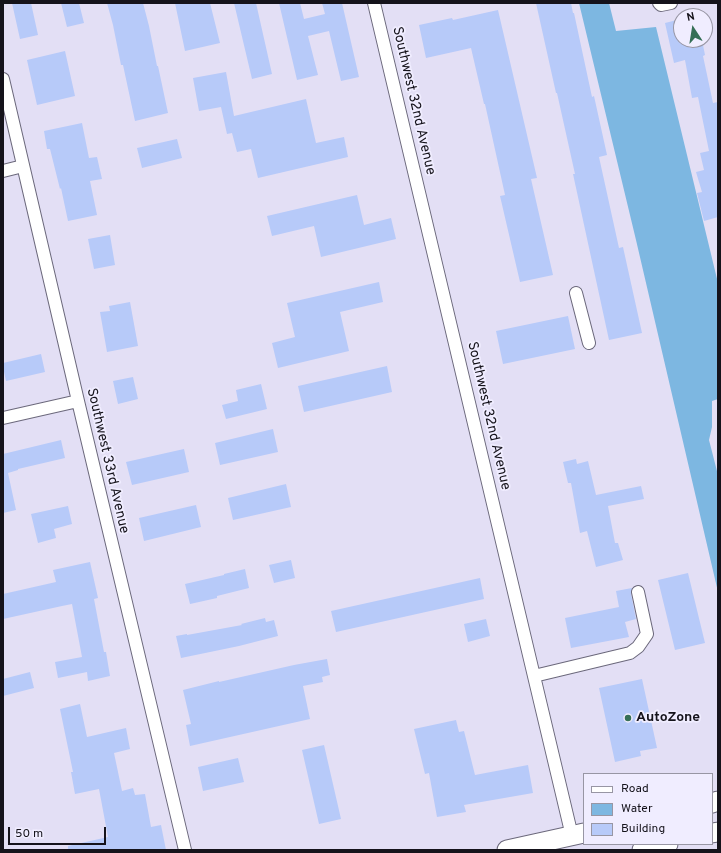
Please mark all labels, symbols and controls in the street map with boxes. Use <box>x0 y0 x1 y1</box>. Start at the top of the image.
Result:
north arrow <box>673 8 713 48</box>
text: N <box>685 10 696 25</box>
street label: Southwest 32nd Avenue <box>388 25 438 177</box>
street label: Southwest 32nd Avenue <box>463 340 513 492</box>
street label: Southwest 33rd Avenue <box>82 387 132 535</box>
place label: AutoZone <box>636 710 700 726</box>
marker: AutoZone <box>623 713 633 723</box>
legend <box>583 773 713 845</box>
text: Road <box>621 781 649 797</box>
text: Water <box>621 801 653 817</box>
scale bar <box>10 819 108 845</box>
text: Building <box>621 821 665 837</box>
text: 50 m <box>15 826 43 842</box>

